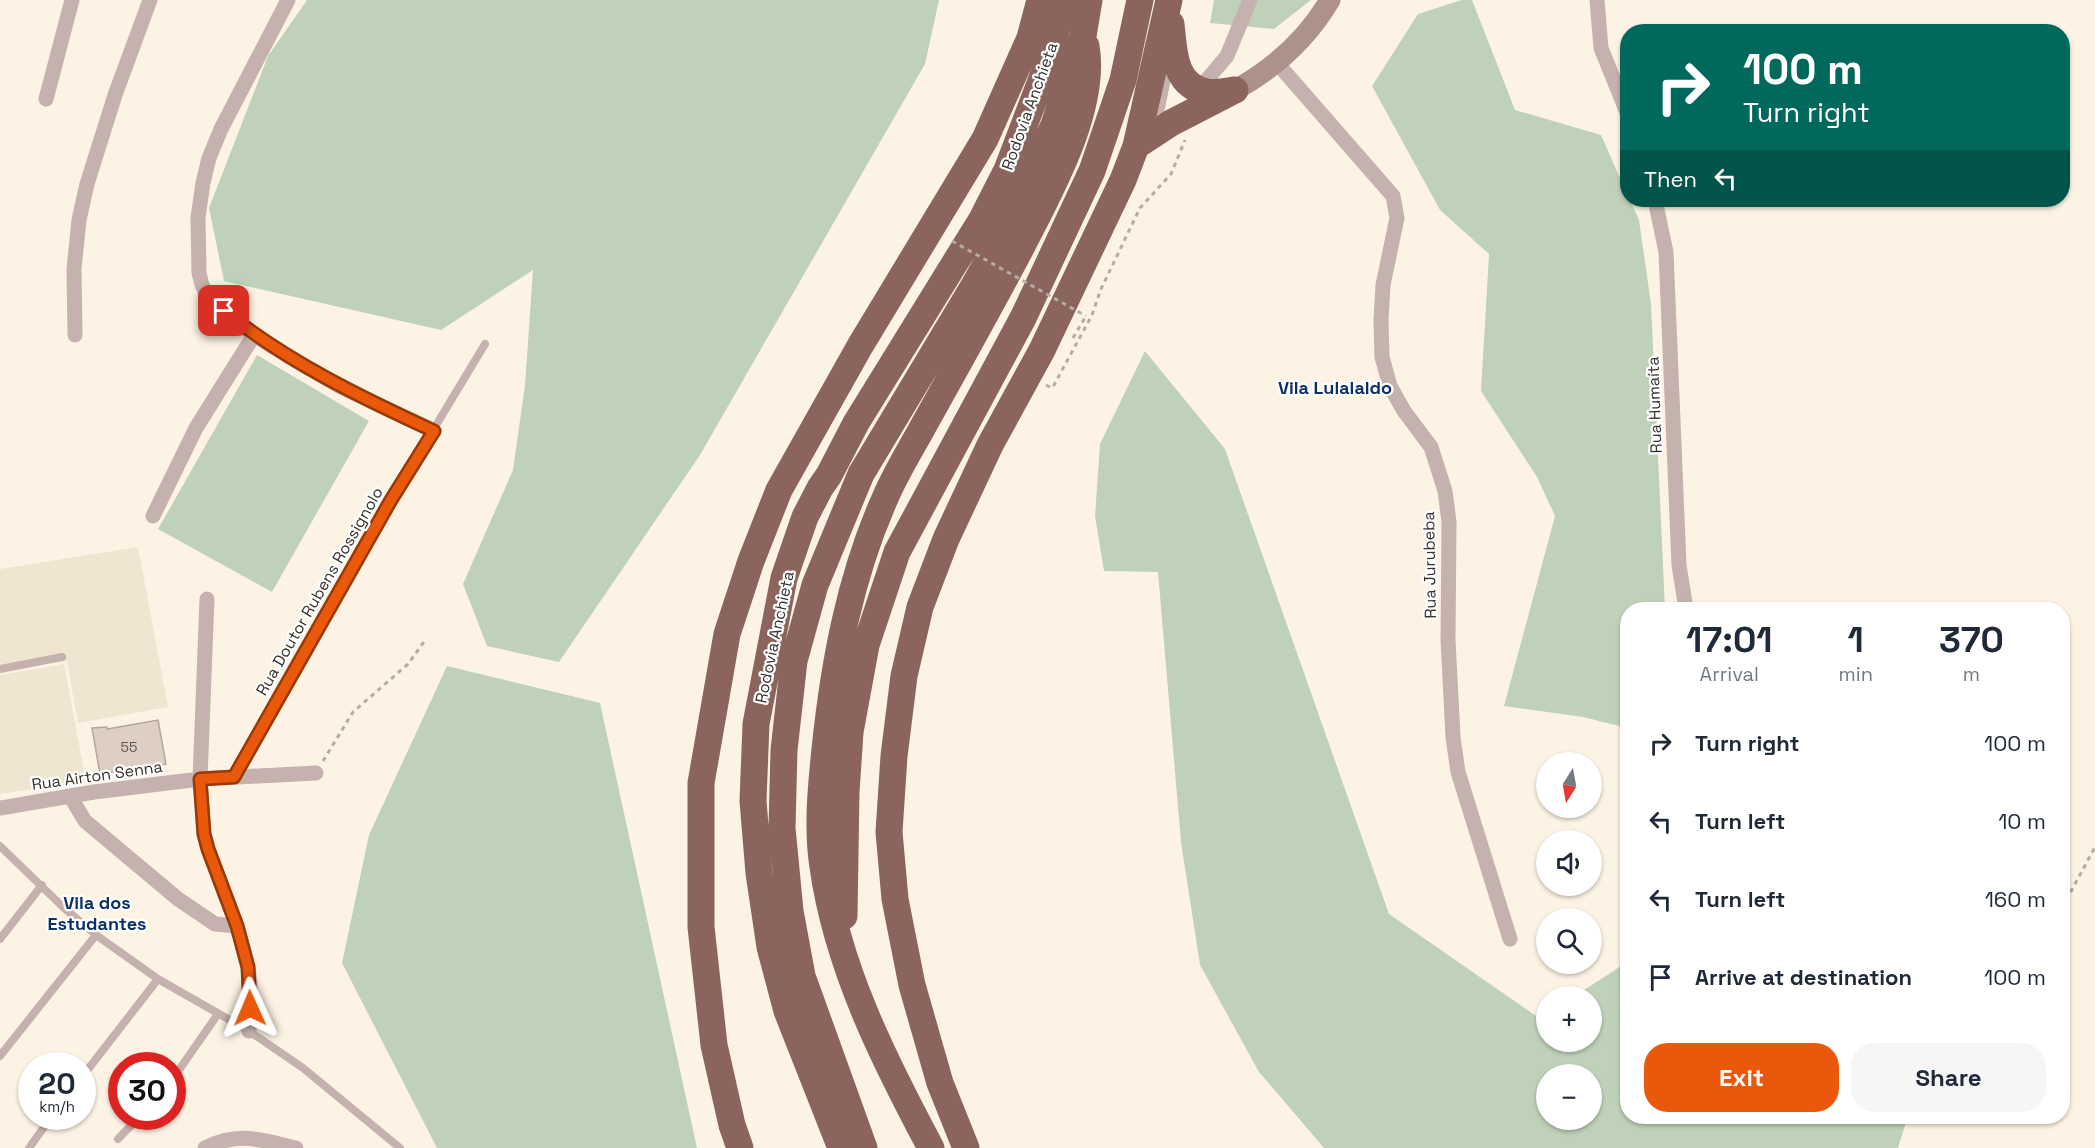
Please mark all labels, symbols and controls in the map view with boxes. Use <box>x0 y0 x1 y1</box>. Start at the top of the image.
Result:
street label: Rodovia Anchieta <box>997 39 1062 173</box>
text: 100 m <box>1743 43 1863 96</box>
icon: right <box>1644 48 1722 126</box>
text: Turn right <box>1743 95 1870 130</box>
icon: left <box>1709 162 1742 195</box>
text: Then <box>1644 165 1697 193</box>
pin <box>198 285 249 336</box>
icon: arrive <box>207 294 240 327</box>
street label: Rua Humaíta <box>1642 356 1667 454</box>
district label: Vila Lulalaldo <box>1278 376 1392 399</box>
street label: Rua Doutor Rubens Rossignolo <box>251 483 388 699</box>
street label: Rua Jurubeba <box>1418 511 1441 619</box>
street label: Rodovia Anchieta <box>750 569 799 705</box>
text: 17:01 <box>1686 617 1773 663</box>
text: 1 <box>1848 617 1864 663</box>
text: 370 <box>1939 617 2004 663</box>
text: Arrival <box>1700 661 1759 687</box>
text: min <box>1839 661 1873 687</box>
text: m <box>1963 661 1980 687</box>
icon: right <box>1644 727 1677 760</box>
text: Turn right <box>1695 729 1800 757</box>
text: 100 m <box>1984 729 2046 757</box>
house number: 55 <box>121 738 137 756</box>
north arrow <box>1536 752 1602 818</box>
map controls <box>1536 752 1602 1130</box>
street label: Rua Airton Senna <box>30 756 164 795</box>
icon: left <box>1644 805 1677 838</box>
text: Turn left <box>1695 807 1785 835</box>
text: 10 m <box>1998 807 2046 835</box>
button: sound <box>1536 830 1602 896</box>
icon: left <box>1644 883 1677 916</box>
text: Turn left <box>1695 885 1785 913</box>
text: 160 m <box>1985 885 2046 913</box>
district label: Vila dos Estudantes <box>48 891 146 935</box>
button: search <box>1536 908 1602 974</box>
icon: arrive <box>1644 961 1677 994</box>
text: Arrive at destination <box>1695 963 1912 991</box>
text: 100 m <box>1984 963 2046 991</box>
position arrow <box>218 976 282 1040</box>
button: + <box>1536 986 1602 1052</box>
button: Exit <box>1644 1043 1839 1112</box>
button: Share <box>1851 1043 2046 1112</box>
speed limit sign: 30 <box>108 1052 186 1130</box>
text: 20 <box>38 1064 76 1103</box>
button: − <box>1536 1064 1602 1130</box>
text: km/h <box>39 1097 75 1116</box>

